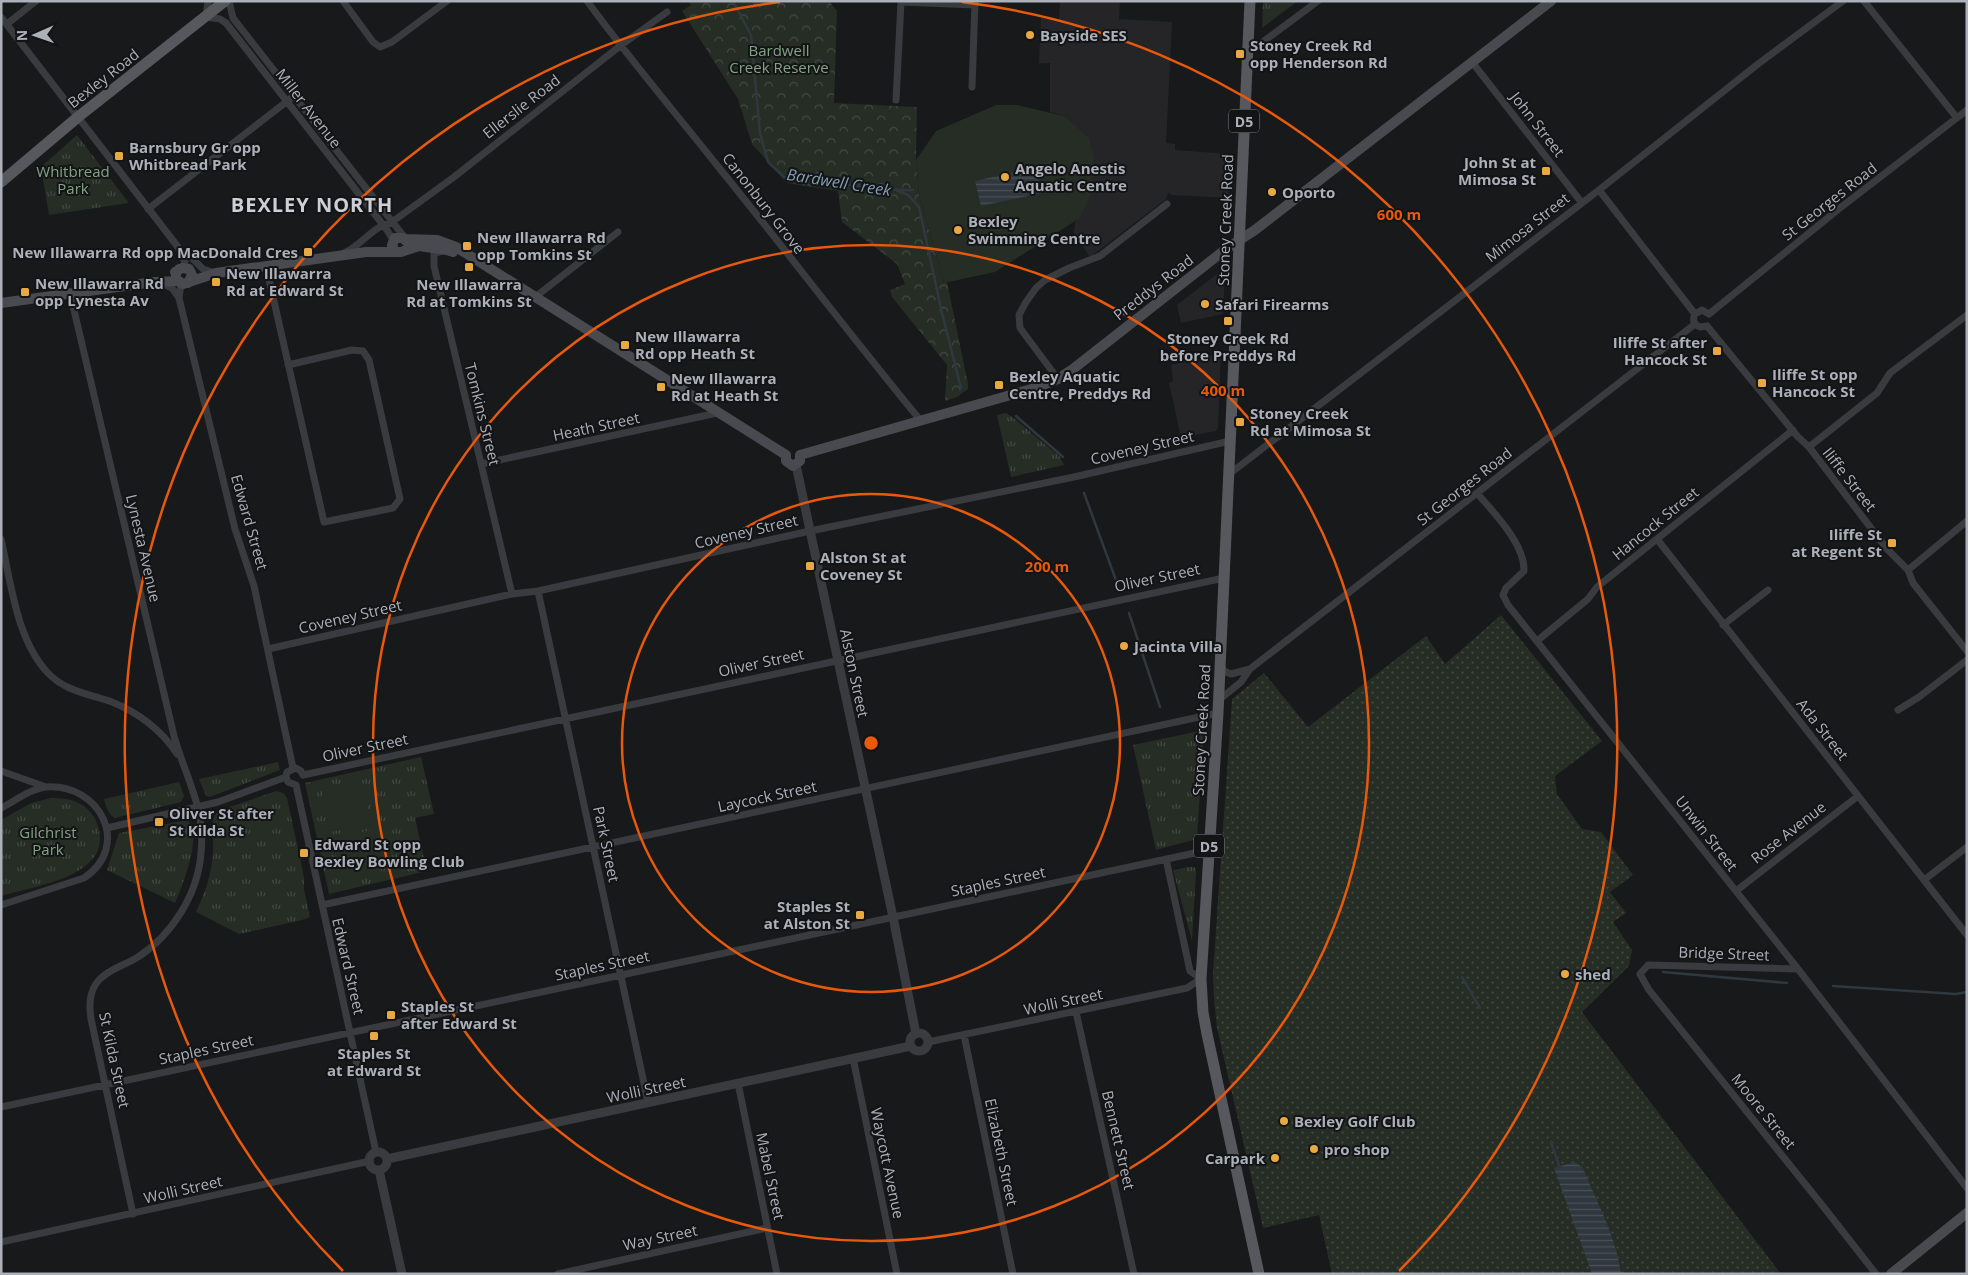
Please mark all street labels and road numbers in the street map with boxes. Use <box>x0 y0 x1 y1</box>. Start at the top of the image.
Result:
street label: Bexley Road <box>63 44 143 112</box>
street label: Miller Avenue <box>272 64 346 152</box>
street label: Ellerslie Road <box>478 69 564 143</box>
street label: John Street <box>1505 86 1570 161</box>
road number: D5 <box>1229 110 1259 132</box>
street label: Canonbury Grove <box>718 148 810 258</box>
street label: Stoney Creek Road <box>1213 154 1237 286</box>
street label: St Georges Road <box>1777 158 1881 244</box>
street label: Mimosa Street <box>1481 188 1573 266</box>
street label: Preddys Road <box>1109 249 1197 325</box>
street label: Tomkins Street <box>461 361 505 467</box>
street label: Heath Street <box>551 407 641 445</box>
street label: Coveney Street <box>1088 425 1196 469</box>
street label: St Georges Road <box>1412 443 1516 529</box>
street label: Iliffe Street <box>1819 443 1881 515</box>
street label: Edward Street <box>227 472 273 572</box>
street label: Hancock Street <box>1608 482 1702 564</box>
street label: Lynesta Avenue <box>122 492 166 604</box>
street label: Coveney Street <box>692 509 800 553</box>
street label: Oliver Street <box>1112 558 1202 596</box>
street label: Coveney Street <box>296 594 404 638</box>
street label: Alston Street <box>836 627 874 719</box>
street label: Oliver Street <box>716 643 806 681</box>
street label: Stoney Creek Road <box>1188 664 1214 796</box>
street label: Ada Street <box>1793 694 1853 764</box>
street label: Oliver Street <box>320 728 410 766</box>
street label: Laycock Street <box>716 776 818 816</box>
street label: Unwin Street <box>1671 791 1743 875</box>
street label: Rose Avenue <box>1746 796 1830 868</box>
street label: Park Street <box>589 804 625 884</box>
road number: D5 <box>1194 834 1224 858</box>
street label: Staples Street <box>949 861 1047 901</box>
street label: Edward Street <box>328 916 370 1016</box>
street label: Bridge Street <box>1678 941 1770 965</box>
street label: Staples Street <box>553 945 651 985</box>
street label: Wolli Street <box>1022 983 1104 1019</box>
street label: St Kilda Street <box>95 1010 135 1110</box>
street label: Staples Street <box>157 1029 255 1069</box>
street label: Moore Street <box>1727 1069 1801 1153</box>
street label: Wolli Street <box>605 1071 687 1107</box>
street label: Bennett Street <box>1098 1088 1140 1192</box>
street label: Elizabeth Street <box>981 1097 1023 1207</box>
street label: Waycott Avenue <box>866 1106 910 1220</box>
street label: Mabel Street <box>752 1130 790 1222</box>
street label: Wolli Street <box>142 1170 224 1208</box>
street label: Way Street <box>621 1219 699 1255</box>

